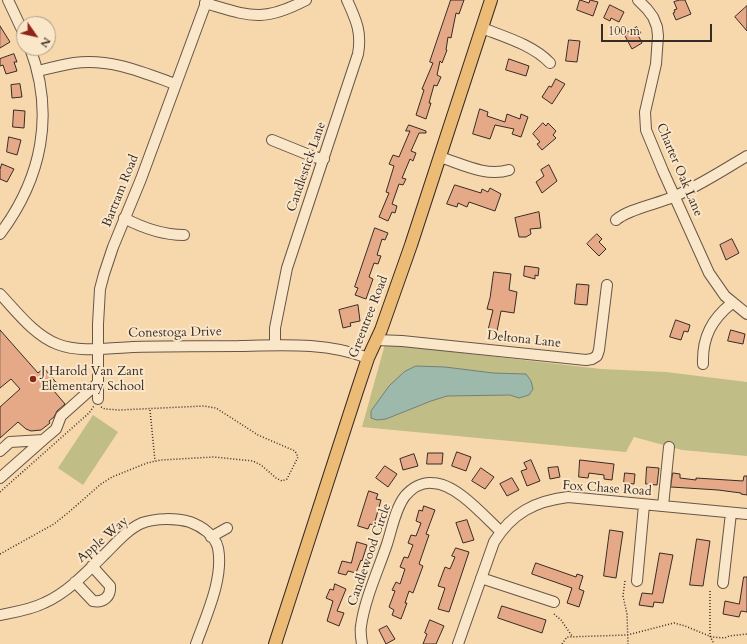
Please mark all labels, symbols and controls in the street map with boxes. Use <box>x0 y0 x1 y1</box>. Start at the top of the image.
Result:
north arrow <box>16 16 56 56</box>
scale bar <box>603 16 714 42</box>
text: 100 m <box>608 23 640 39</box>
text: N <box>37 34 54 51</box>
street label: Candlestick Lane <box>284 120 330 214</box>
street label: Charter Oak Lane <box>652 121 706 219</box>
street label: Bartram Road <box>99 153 143 229</box>
street label: Greentree Road <box>346 274 392 360</box>
street label: Conestoga Drive <box>128 324 222 342</box>
street label: Deltona Lane <box>486 328 562 352</box>
place label: J Harold Van Zant Elementary School <box>41 364 144 395</box>
marker: J Harold Van Zant Elementary School <box>28 374 38 384</box>
street label: Fox Chase Road <box>562 478 652 500</box>
street label: Candlewood Circle <box>345 502 395 608</box>
street label: Apple Way <box>74 514 132 566</box>

